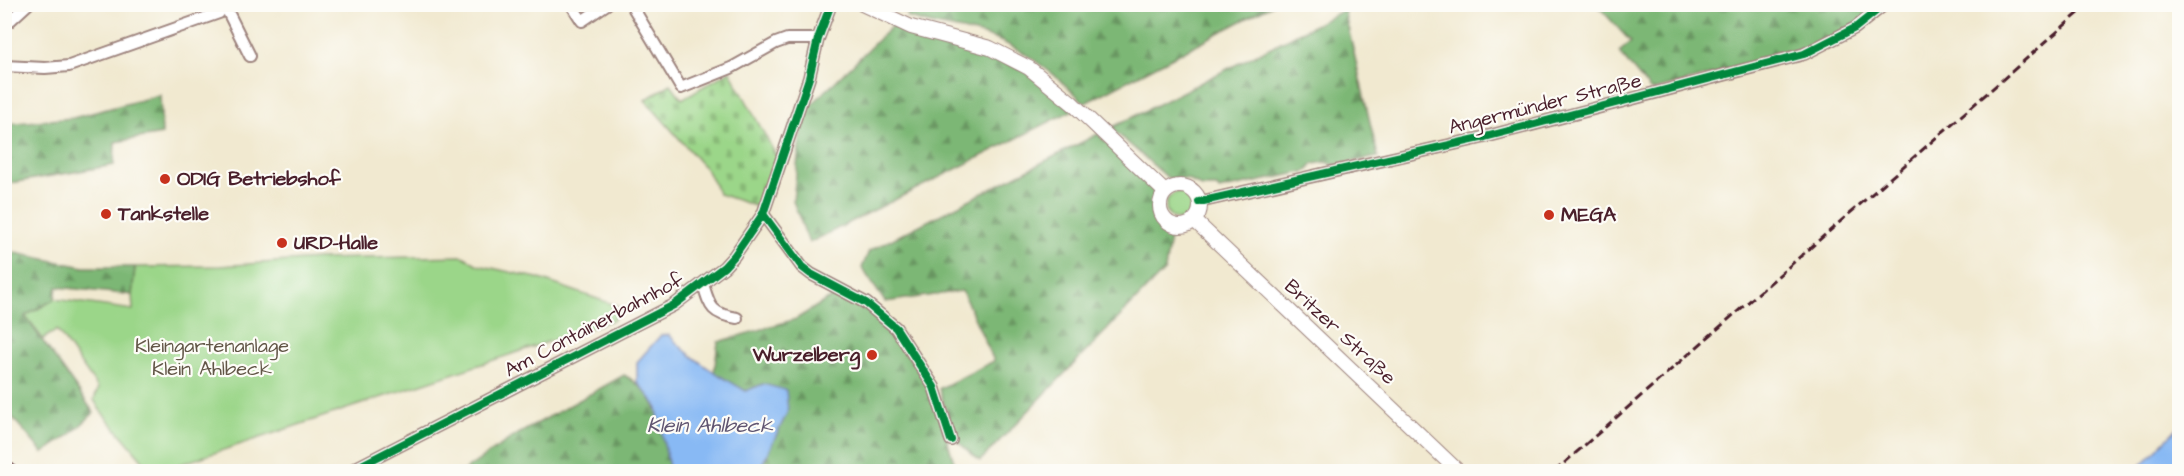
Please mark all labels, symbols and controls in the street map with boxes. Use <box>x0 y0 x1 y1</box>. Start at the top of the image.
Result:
street label: Angermünder Straße <box>1446 66 1645 143</box>
place label: ODIG Betriebshof <box>177 165 342 193</box>
marker: ODIG Betriebshof <box>158 172 172 186</box>
place label: Tankstelle <box>117 200 209 228</box>
place label: MEGA <box>1561 201 1616 229</box>
marker: Tankstelle <box>99 207 113 221</box>
marker: MEGA <box>1542 208 1556 222</box>
place label: URD-Halle <box>294 229 378 257</box>
marker: URD-Halle <box>275 236 289 250</box>
street label: Am Containerbahnhof <box>499 266 689 384</box>
street label: Britzer Straße <box>1278 273 1402 391</box>
park label: Kleingartenanlage Klein Ahlbeck <box>135 332 289 383</box>
place label: Wurzelberg <box>752 341 861 370</box>
marker: Wurzelberg <box>865 348 879 362</box>
water label: Klein Ahlbeck <box>647 411 774 440</box>

